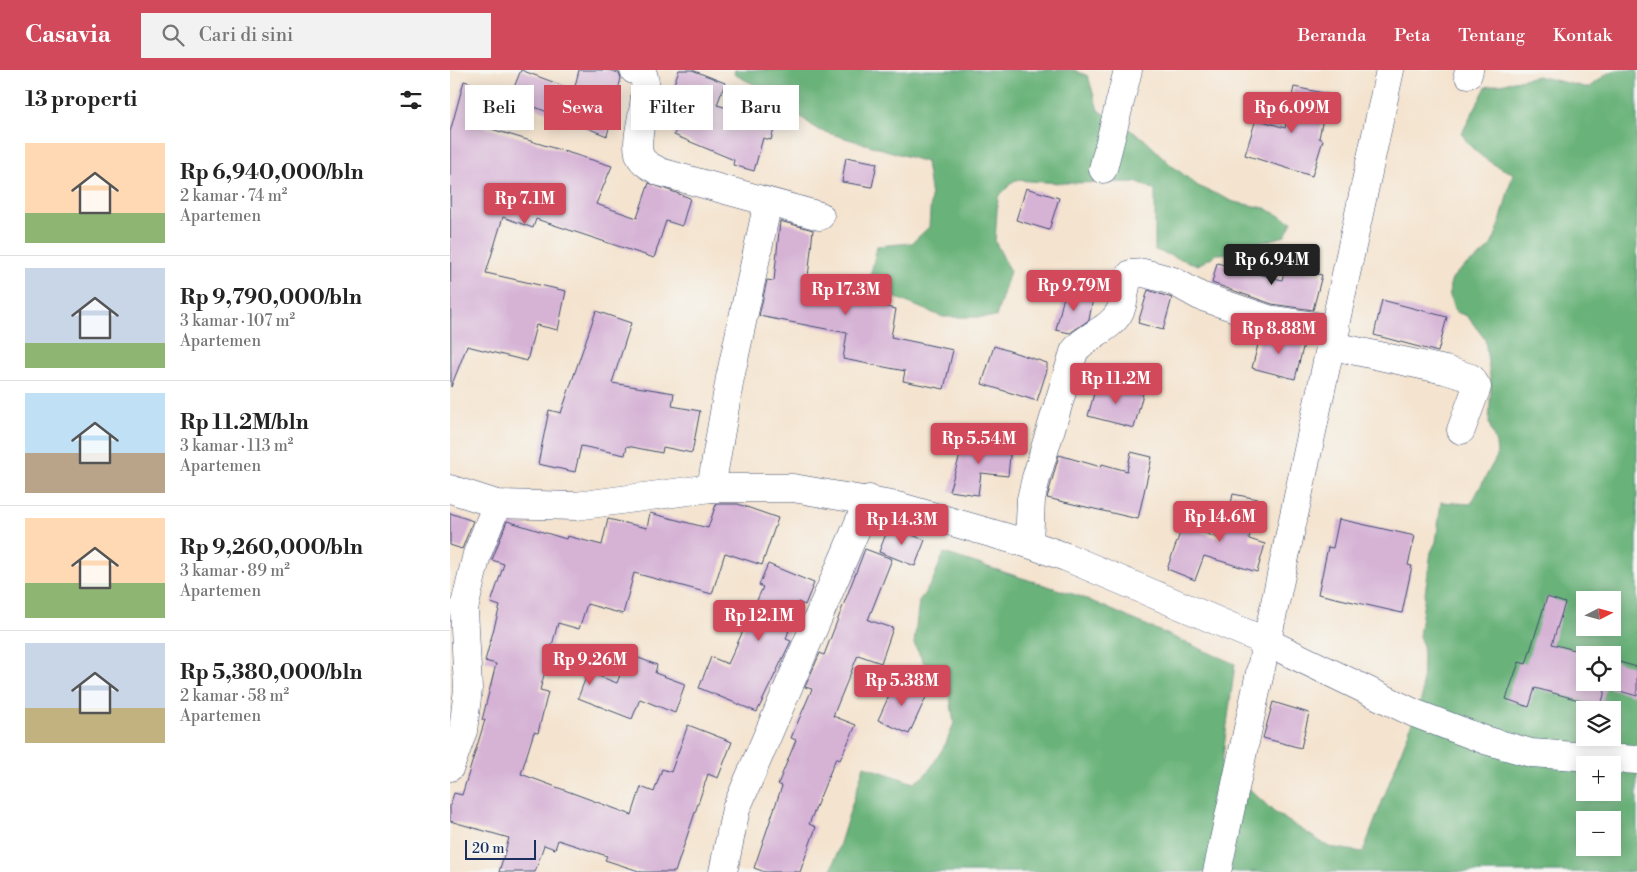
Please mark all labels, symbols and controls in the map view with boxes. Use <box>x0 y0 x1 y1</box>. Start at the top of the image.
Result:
search box <box>141 13 491 58</box>
text: Casavia <box>25 20 111 50</box>
icon: search <box>159 21 187 49</box>
text: Cari di sini <box>199 23 293 47</box>
text: Beranda <box>1298 24 1366 47</box>
text: Peta <box>1394 24 1430 47</box>
text: Tentang <box>1458 24 1525 47</box>
text: Kontak <box>1553 24 1612 47</box>
chip: Beli <box>465 85 534 130</box>
chip: Sewa <box>544 85 621 130</box>
chip: Filter <box>631 85 713 130</box>
chip: Baru <box>723 85 799 130</box>
icon: filters <box>397 86 425 114</box>
text: 13 properti <box>25 87 137 113</box>
pin: Rp 6.09M <box>1240 92 1344 134</box>
text: Rp 6.09M <box>1254 98 1330 118</box>
text: Rp 6,940,000/bln <box>180 160 364 186</box>
icon: home <box>65 163 125 223</box>
pin: Rp 7.1M <box>479 182 571 225</box>
text: 2 kamar · 74 m² <box>180 186 287 206</box>
text: Rp 7.1M <box>495 189 555 209</box>
text: Apartemen <box>180 206 261 226</box>
pin: Rp 6.94M <box>1220 244 1324 286</box>
text: Rp 6.94M <box>1235 250 1309 270</box>
pin: Rp 9.79M <box>1022 270 1126 312</box>
pin: Rp 17.3M <box>794 274 898 316</box>
text: Rp 9.79M <box>1037 276 1111 296</box>
text: Rp 17.3M <box>812 280 880 300</box>
text: Rp 9,790,000/bln <box>180 285 362 311</box>
icon: home <box>65 288 125 348</box>
text: 3 kamar · 107 m² <box>180 311 295 331</box>
pin: Rp 8.88M <box>1227 312 1331 355</box>
text: Rp 8.88M <box>1242 319 1316 339</box>
text: Apartemen <box>180 331 261 351</box>
pin: Rp 11.2M <box>1064 362 1168 405</box>
text: Rp 11.2M <box>1081 369 1151 389</box>
text: Rp 11.2M/bln <box>180 410 309 436</box>
icon: home <box>65 413 125 473</box>
pin: Rp 5.54M <box>927 422 1031 465</box>
text: Rp 5.54M <box>942 429 1016 449</box>
text: 3 kamar · 113 m² <box>180 436 293 456</box>
text: Apartemen <box>180 456 261 476</box>
pin: Rp 14.6M <box>1168 500 1272 543</box>
pin: Rp 14.3M <box>850 504 954 546</box>
text: Rp 14.6M <box>1184 507 1256 527</box>
text: Rp 14.3M <box>866 510 938 530</box>
text: Rp 9,260,000/bln <box>180 535 363 561</box>
icon: home <box>65 538 125 598</box>
text: 3 kamar · 89 m² <box>180 561 290 581</box>
text: Apartemen <box>180 581 261 601</box>
north arrow <box>1576 591 1621 636</box>
map controls <box>1576 591 1621 856</box>
pin: Rp 12.1M <box>707 600 811 642</box>
text: Rp 12.1M <box>724 606 794 626</box>
pin: Rp 9.26M <box>538 644 642 686</box>
button: locate <box>1576 646 1621 691</box>
text: Rp 9.26M <box>553 650 627 670</box>
text: Rp 5,380,000/bln <box>180 660 362 686</box>
icon: home <box>65 663 125 723</box>
pin: Rp 5.38M <box>850 664 954 707</box>
text: Rp 5.38M <box>865 671 939 691</box>
text: 2 kamar · 58 m² <box>180 686 289 706</box>
button: layers <box>1576 701 1621 746</box>
text: Apartemen <box>180 706 261 726</box>
button: + <box>1576 756 1621 801</box>
button: − <box>1576 811 1621 856</box>
scale bar <box>465 837 536 860</box>
text: 20 m <box>472 840 504 858</box>

